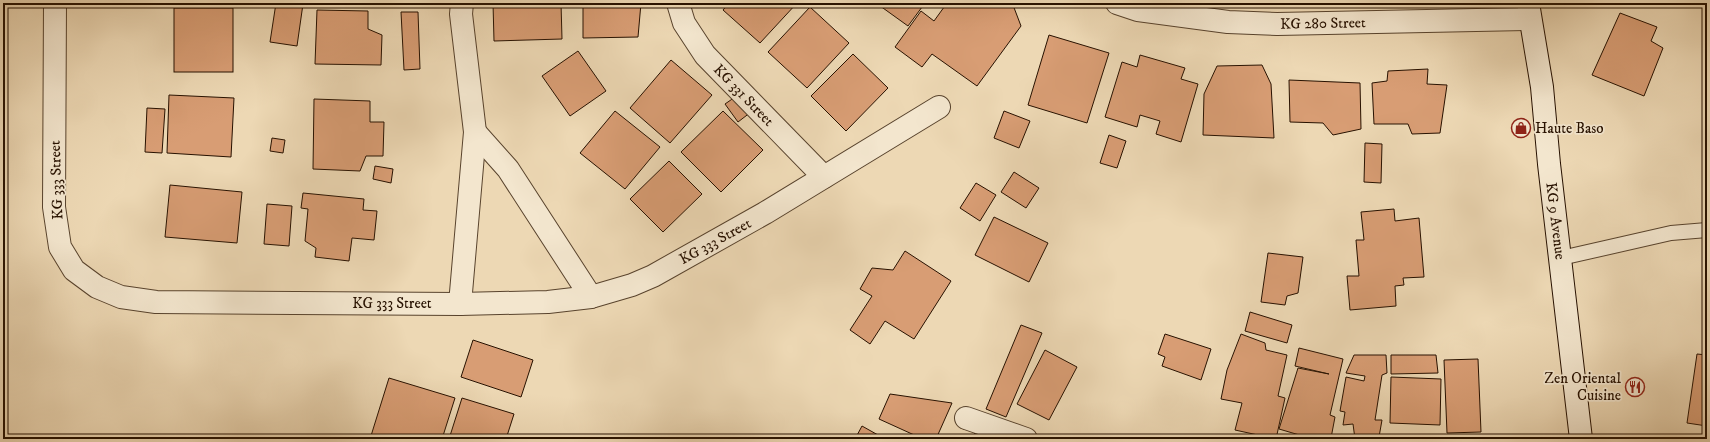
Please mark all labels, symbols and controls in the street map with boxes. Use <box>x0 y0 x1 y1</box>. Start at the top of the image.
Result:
street label: KG 280 Street <box>1280 13 1366 34</box>
street label: KG 331 Street <box>709 60 778 131</box>
shop icon: Haute Baso <box>1510 117 1532 139</box>
place label: Haute Baso <box>1535 119 1604 138</box>
street label: KG 333 Street <box>46 140 67 220</box>
street label: KG 9 Avenue <box>1541 181 1570 261</box>
street label: KG 333 Street <box>676 214 755 269</box>
street label: KG 333 Street <box>352 294 432 313</box>
place label: Zen Oriental Cuisine <box>1544 369 1621 405</box>
restaurant icon: Zen Oriental Cuisine <box>1624 376 1646 398</box>

